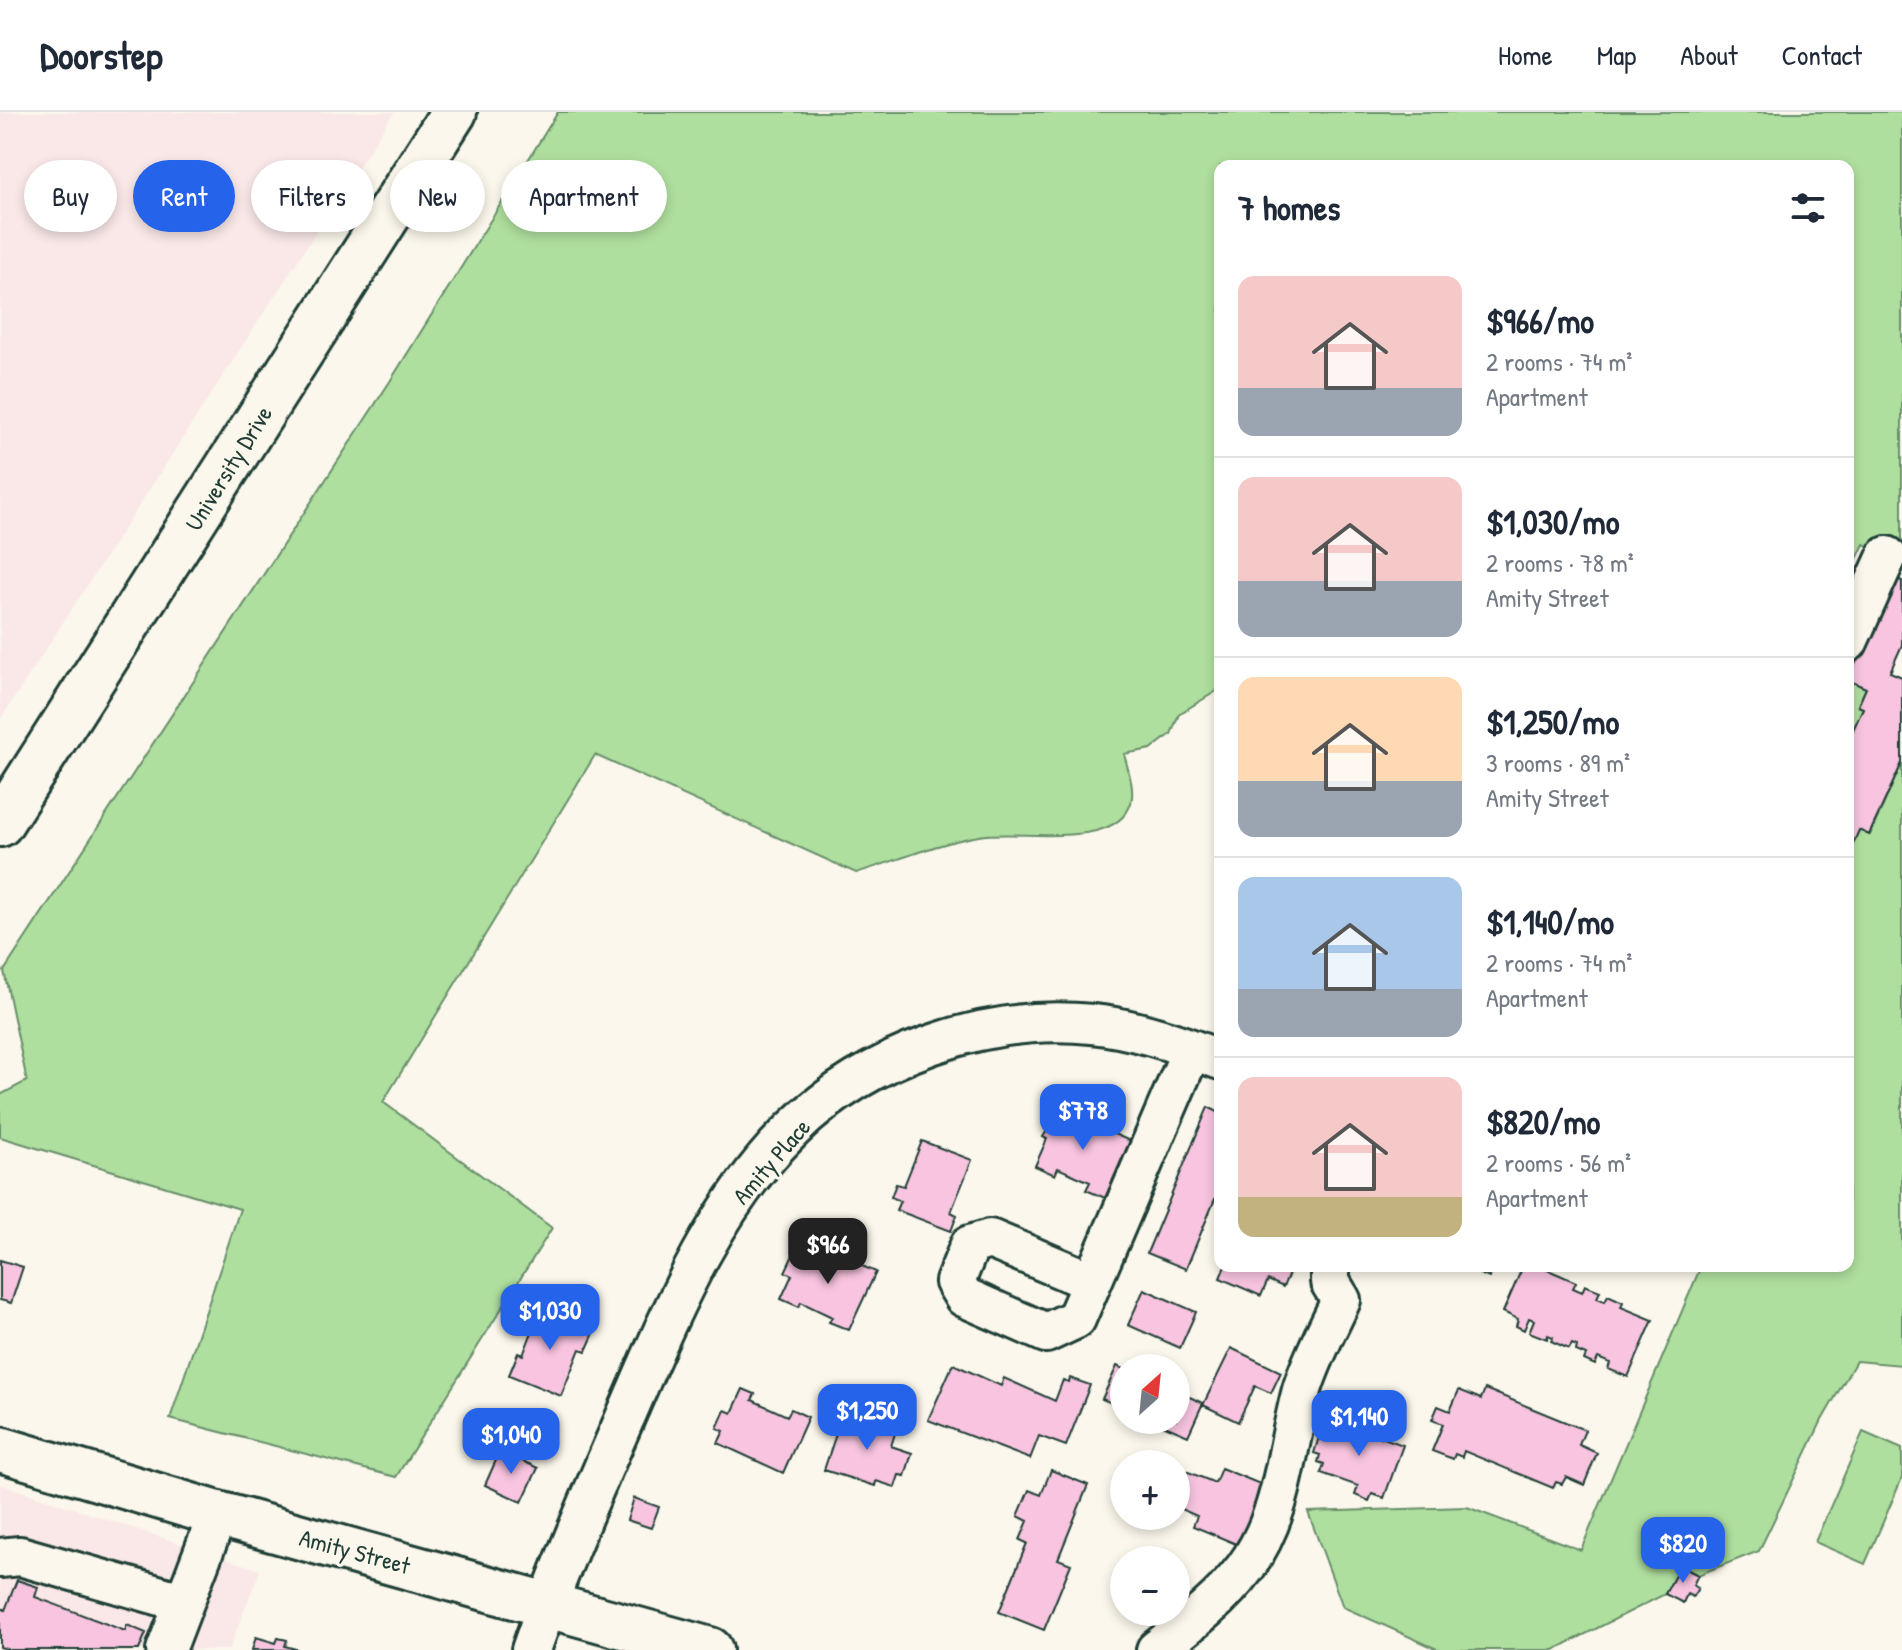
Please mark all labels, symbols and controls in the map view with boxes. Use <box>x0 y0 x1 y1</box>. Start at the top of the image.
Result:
text: Doorstep <box>40 29 162 81</box>
text: Home <box>1498 36 1553 74</box>
text: Map <box>1597 36 1636 74</box>
text: About <box>1680 36 1738 74</box>
text: Contact <box>1782 36 1862 74</box>
chip: Buy <box>24 160 117 232</box>
chip: Rent <box>133 160 235 232</box>
chip: Filters <box>251 160 374 232</box>
chip: New <box>390 160 485 232</box>
chip: Apartment <box>501 160 667 232</box>
text: 7 homes <box>1238 185 1340 231</box>
icon: filters <box>1786 186 1830 230</box>
text: $966/mo <box>1486 298 1594 344</box>
icon: home <box>1302 308 1398 404</box>
text: 2 rooms · 74 m² <box>1486 344 1632 379</box>
text: Apartment <box>1486 379 1588 414</box>
street label: University Drive <box>177 399 279 536</box>
text: $1,030/mo <box>1486 499 1619 545</box>
icon: home <box>1302 509 1398 605</box>
text: 2 rooms · 78 m² <box>1486 545 1634 580</box>
text: Amity Street <box>1486 580 1609 615</box>
text: $1,250/mo <box>1486 699 1619 745</box>
icon: home <box>1302 709 1398 805</box>
text: 3 rooms · 89 m² <box>1486 745 1630 780</box>
text: Amity Street <box>1486 780 1609 815</box>
text: $1,140/mo <box>1486 899 1614 945</box>
icon: home <box>1302 909 1398 1005</box>
text: 2 rooms · 74 m² <box>1486 945 1632 980</box>
text: Apartment <box>1486 980 1588 1015</box>
pin: $778 <box>1036 1084 1130 1152</box>
text: $778 <box>1058 1092 1108 1127</box>
text: $820/mo <box>1486 1099 1600 1145</box>
icon: home <box>1302 1109 1398 1205</box>
street label: Amity Place <box>725 1111 817 1211</box>
text: 2 rooms · 56 m² <box>1486 1145 1631 1180</box>
text: Apartment <box>1486 1180 1588 1215</box>
pin: $966 <box>781 1218 875 1286</box>
text: $966 <box>806 1226 850 1261</box>
pin: $1,030 <box>485 1284 615 1352</box>
text: $1,030 <box>519 1292 581 1327</box>
north arrow <box>1110 1354 1190 1434</box>
map controls <box>1110 1354 1190 1626</box>
pin: $1,250 <box>802 1384 932 1452</box>
pin: $1,140 <box>1294 1390 1424 1458</box>
text: $1,250 <box>836 1392 898 1427</box>
text: $1,140 <box>1330 1398 1388 1433</box>
pin: $1,040 <box>446 1408 576 1476</box>
text: $1,040 <box>481 1416 541 1451</box>
button: + <box>1110 1450 1190 1530</box>
pin: $820 <box>1636 1517 1730 1585</box>
street label: Amity Street <box>296 1521 415 1581</box>
text: $820 <box>1659 1525 1707 1560</box>
button: − <box>1110 1546 1190 1626</box>

